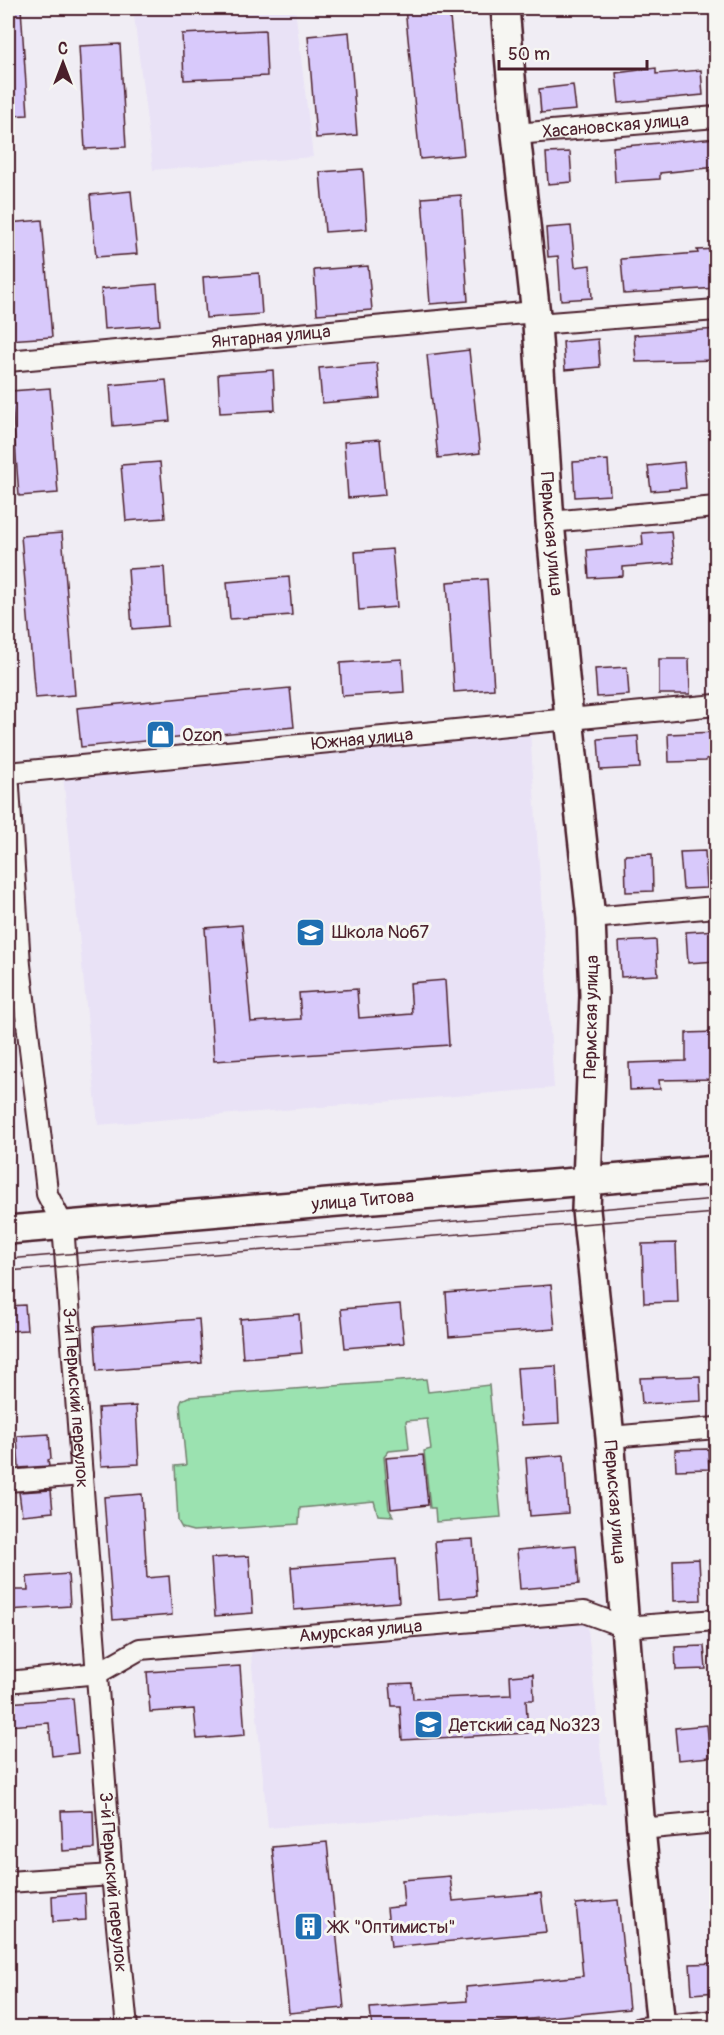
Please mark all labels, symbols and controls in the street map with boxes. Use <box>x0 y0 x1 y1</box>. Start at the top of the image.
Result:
north arrow <box>33 33 93 93</box>
scale bar <box>499 33 648 71</box>
text: С <box>58 39 68 59</box>
text: 50 m <box>508 43 550 66</box>
street label: Хасановская улица <box>541 108 690 144</box>
street label: Янтарная улица <box>210 320 332 354</box>
street label: Пермская улица <box>535 471 568 597</box>
shop icon: Ozon <box>145 719 177 751</box>
street label: Южная улица <box>311 723 414 756</box>
place label: Ozon <box>182 724 222 747</box>
school or university icon: Школа №67 <box>295 916 327 948</box>
place label: Школа №67 <box>332 921 430 944</box>
street label: Пермская улица <box>579 955 604 1079</box>
street label: улица Титова <box>310 1185 415 1216</box>
street label: 3-й Пермский переулок <box>57 1307 94 1489</box>
street label: Пермская улица <box>598 1439 631 1565</box>
street label: Амурская улица <box>298 1615 423 1648</box>
school or university icon: Детский сад №323 <box>412 1709 444 1741</box>
place label: Детский сад №323 <box>448 1714 600 1737</box>
street label: 3-й Пермский переулок <box>94 1791 132 1973</box>
building icon: ЖК "Оптимисты" <box>292 1911 324 1943</box>
place label: ЖК "Оптимисты" <box>326 1916 456 1939</box>

